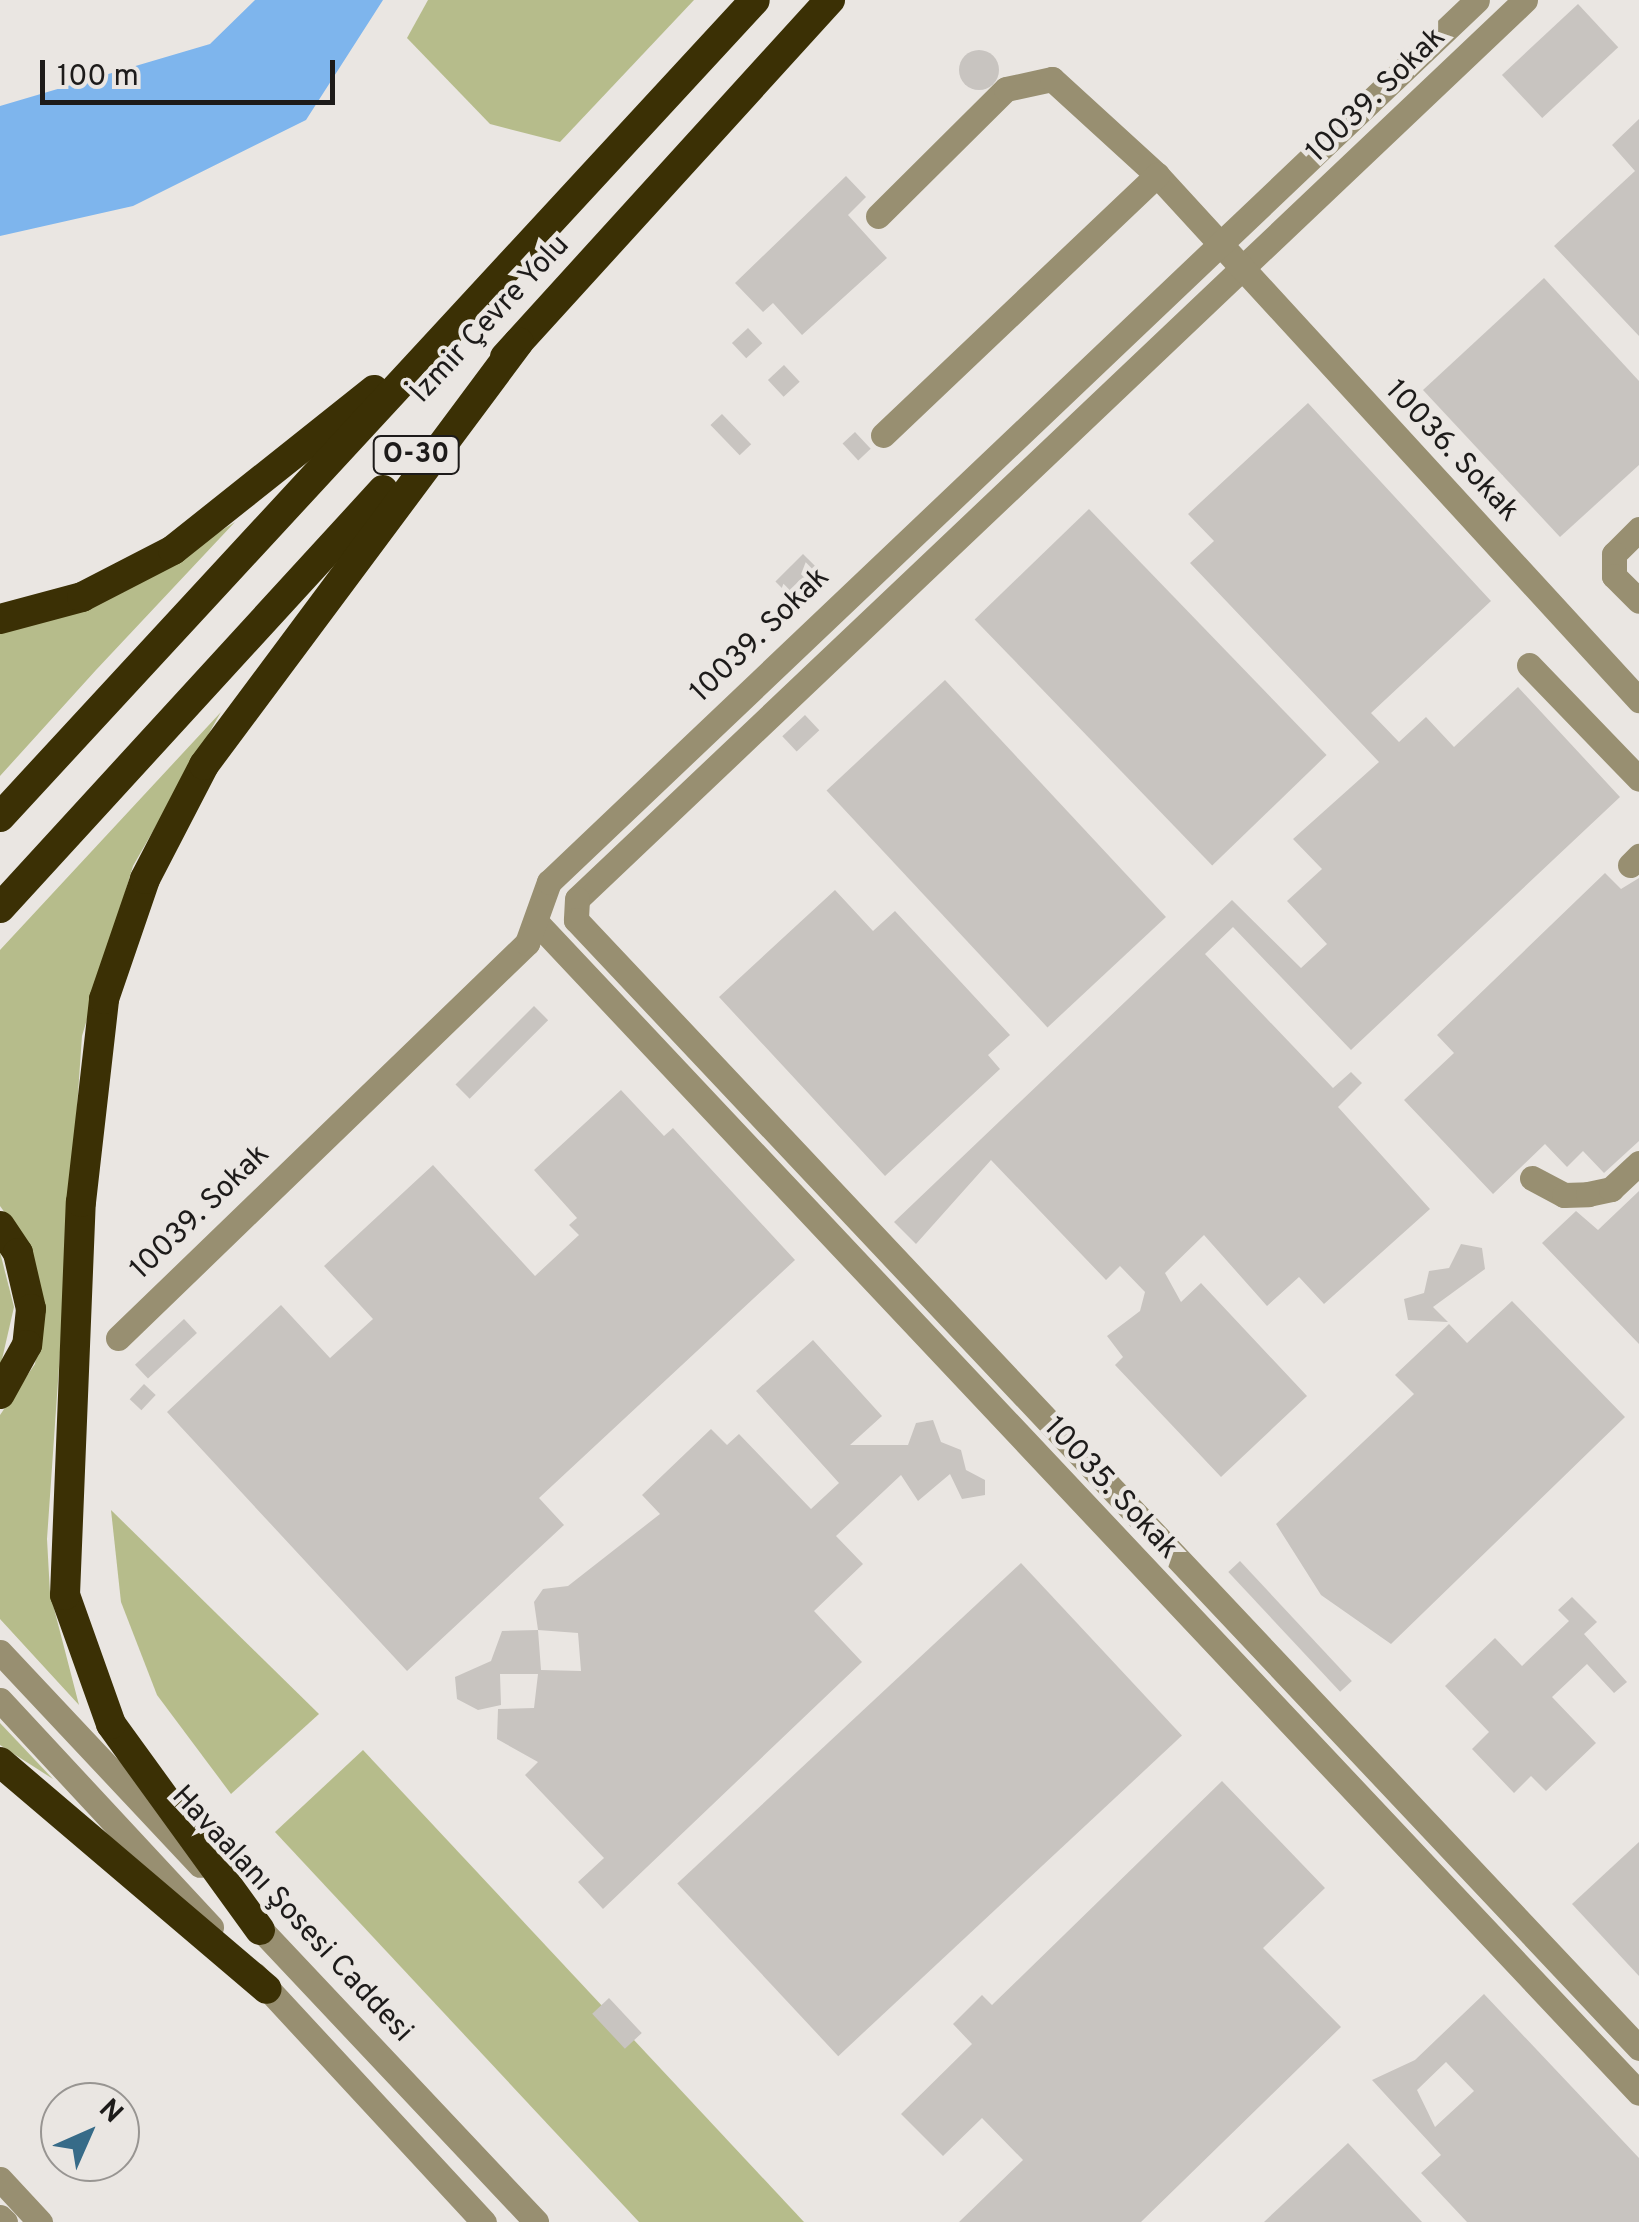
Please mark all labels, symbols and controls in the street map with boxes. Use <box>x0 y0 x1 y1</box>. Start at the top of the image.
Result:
street label: 10039. Sokak <box>1300 21 1454 171</box>
scale bar <box>45 40 340 102</box>
text: 100 m <box>57 59 139 96</box>
street label: İzmir Çevre Yolu <box>403 228 579 412</box>
street label: 10036. Sokak <box>1376 374 1526 530</box>
road number: O-30 <box>371 432 461 478</box>
street label: 10039. Sokak <box>684 561 838 711</box>
street label: 10039. Sokak <box>124 1138 278 1288</box>
street label: 10035. Sokak <box>1035 1411 1185 1567</box>
street label: Havaalanı Şosesi Caddesi <box>163 1779 419 2051</box>
north arrow <box>40 2082 140 2182</box>
text: N <box>90 2092 130 2132</box>

